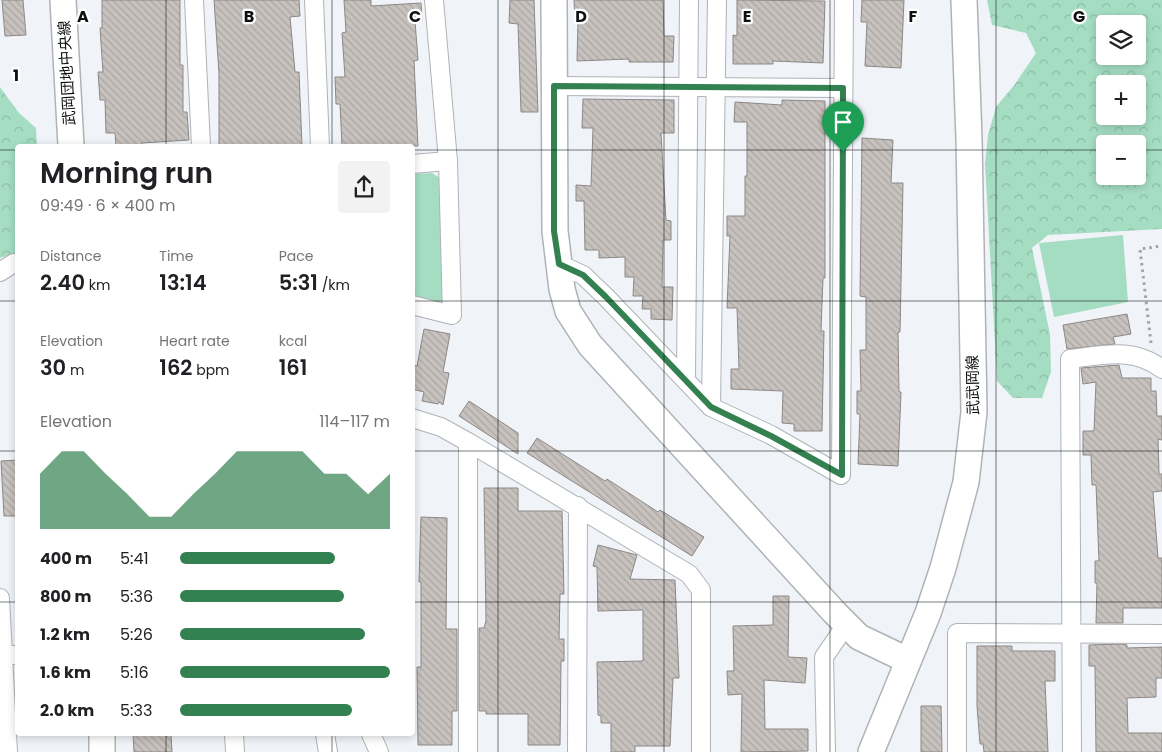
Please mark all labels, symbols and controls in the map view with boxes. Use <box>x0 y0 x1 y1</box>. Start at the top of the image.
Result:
text: A <box>77 5 89 28</box>
text: B <box>244 5 254 28</box>
text: C <box>409 5 421 28</box>
text: D <box>575 5 587 28</box>
text: E <box>743 5 751 28</box>
text: F <box>909 5 918 28</box>
text: G <box>1073 5 1085 28</box>
map controls <box>1096 15 1146 185</box>
button: layers <box>1096 15 1146 65</box>
street label: 武岡団地中央線 <box>53 20 80 126</box>
text: 1 <box>13 64 19 87</box>
button: + <box>1096 75 1146 125</box>
pin <box>822 101 864 152</box>
icon: arrive <box>829 108 857 136</box>
button: − <box>1096 135 1146 185</box>
text: Morning run <box>40 154 213 193</box>
button: share <box>338 161 390 213</box>
text: 09:49 · 6 × 400 m <box>40 194 176 217</box>
text: Distance <box>40 246 101 266</box>
text: Time <box>159 246 193 266</box>
text: Pace <box>279 246 313 266</box>
text: 2.40 <box>40 268 85 297</box>
text: 13:14 <box>159 268 207 297</box>
text: 5:31 <box>279 268 318 297</box>
text: km <box>85 275 110 295</box>
text: /km <box>318 275 350 295</box>
text: Elevation <box>40 331 103 351</box>
text: Heart rate <box>159 331 230 351</box>
text: kcal <box>279 331 307 351</box>
text: 30 <box>40 353 66 382</box>
text: 162 <box>159 353 192 382</box>
text: 161 <box>279 353 307 382</box>
street label: 武武岡線 <box>961 355 984 415</box>
text: m <box>66 360 84 380</box>
text: bpm <box>192 360 230 380</box>
text: Elevation <box>40 410 112 433</box>
text: 114–117 m <box>319 410 390 433</box>
text: 400 m <box>40 547 92 570</box>
text: 5:41 <box>120 547 149 570</box>
text: 800 m <box>40 585 92 608</box>
text: 5:36 <box>120 585 153 608</box>
text: 1.2 km <box>40 623 90 646</box>
text: 5:26 <box>120 623 153 646</box>
text: 1.6 km <box>40 661 91 684</box>
text: 5:16 <box>120 661 149 684</box>
text: 2.0 km <box>40 699 94 722</box>
text: 5:33 <box>120 699 152 722</box>

